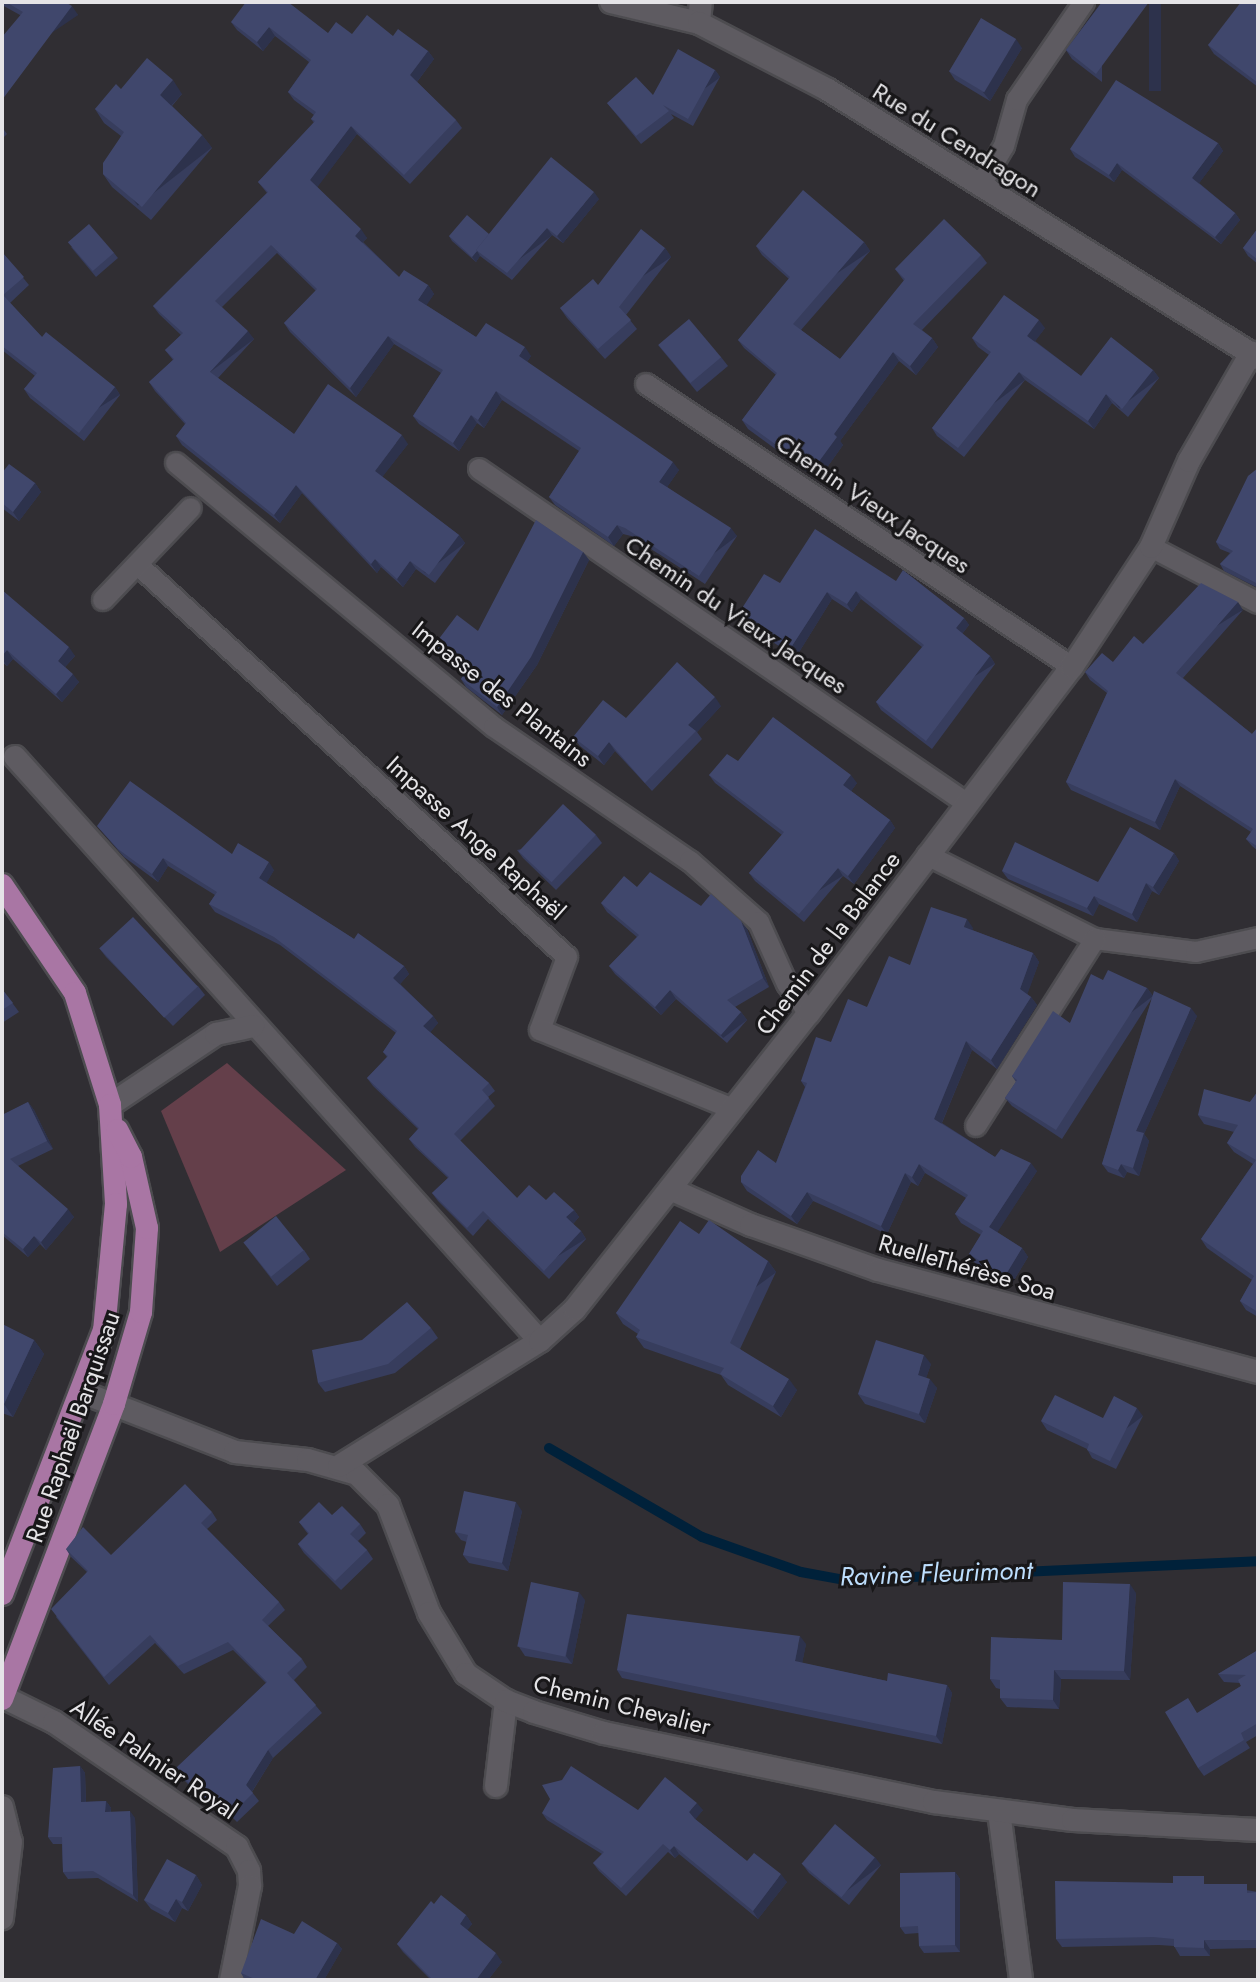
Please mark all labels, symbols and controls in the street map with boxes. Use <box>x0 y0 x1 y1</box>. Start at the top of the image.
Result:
street label: Rue du Cendragon <box>867 77 1047 203</box>
street label: Chemin Vieux Jacques <box>771 428 975 580</box>
street label: Chemin du Vieux Jacques <box>620 530 852 700</box>
street label: Impasse des Plantains <box>406 615 598 773</box>
street label: Impasse Ange Raphaël <box>380 750 572 926</box>
street label: Chemin de la Balance <box>750 846 906 1040</box>
street label: RuelleThérèse Soa <box>875 1228 1059 1306</box>
street label: Rue Raphaël Barquissau <box>20 1308 126 1546</box>
water label: Ravine Fleurimont <box>839 1555 1033 1593</box>
street label: Chemin Chevalier <box>530 1669 714 1741</box>
street label: Allée Palmier Royal <box>65 1693 243 1825</box>

